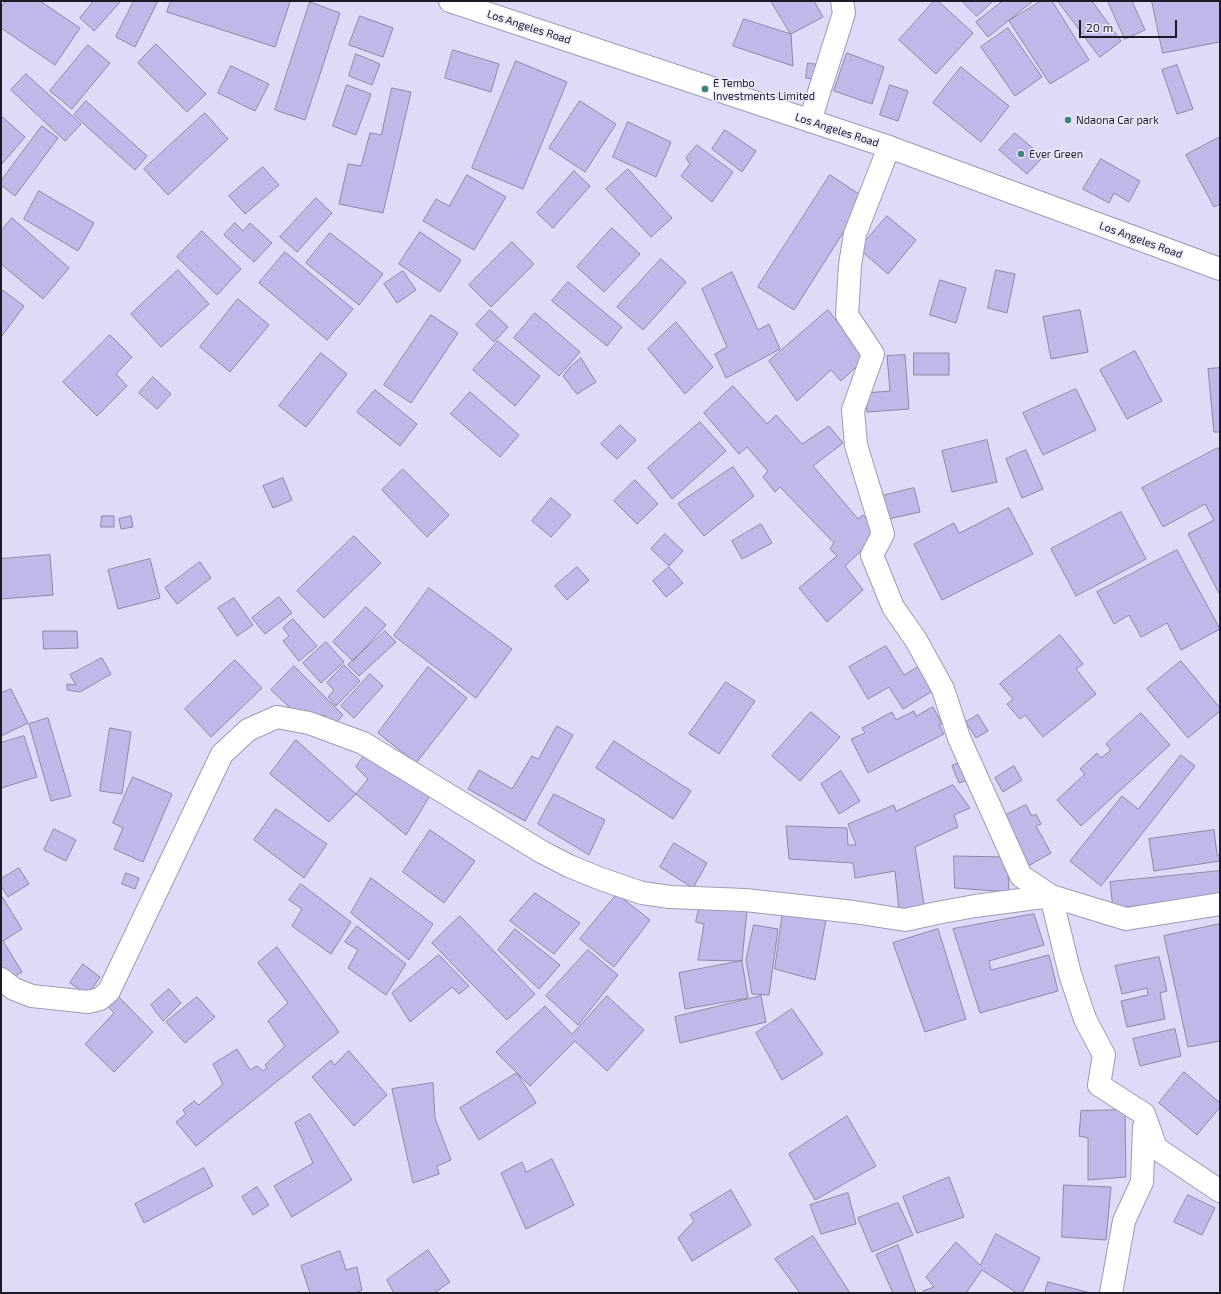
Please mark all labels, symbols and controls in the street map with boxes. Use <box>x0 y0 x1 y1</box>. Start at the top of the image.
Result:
street label: Los Angeles Road <box>485 7 573 47</box>
scale bar <box>1081 12 1179 38</box>
text: 20 m <box>1086 20 1113 34</box>
place label: E Tembo Investments Limited <box>713 76 815 102</box>
marker: E Tembo Investments Limited <box>700 84 710 94</box>
street label: Los Angeles Road <box>793 110 881 150</box>
place label: Ndaona Car park <box>1076 113 1159 127</box>
marker: Ndaona Car park <box>1063 115 1073 125</box>
place label: Ever Green <box>1029 147 1083 161</box>
marker: Ever Green <box>1016 149 1026 159</box>
street label: Los Angeles Road <box>1098 219 1184 261</box>

